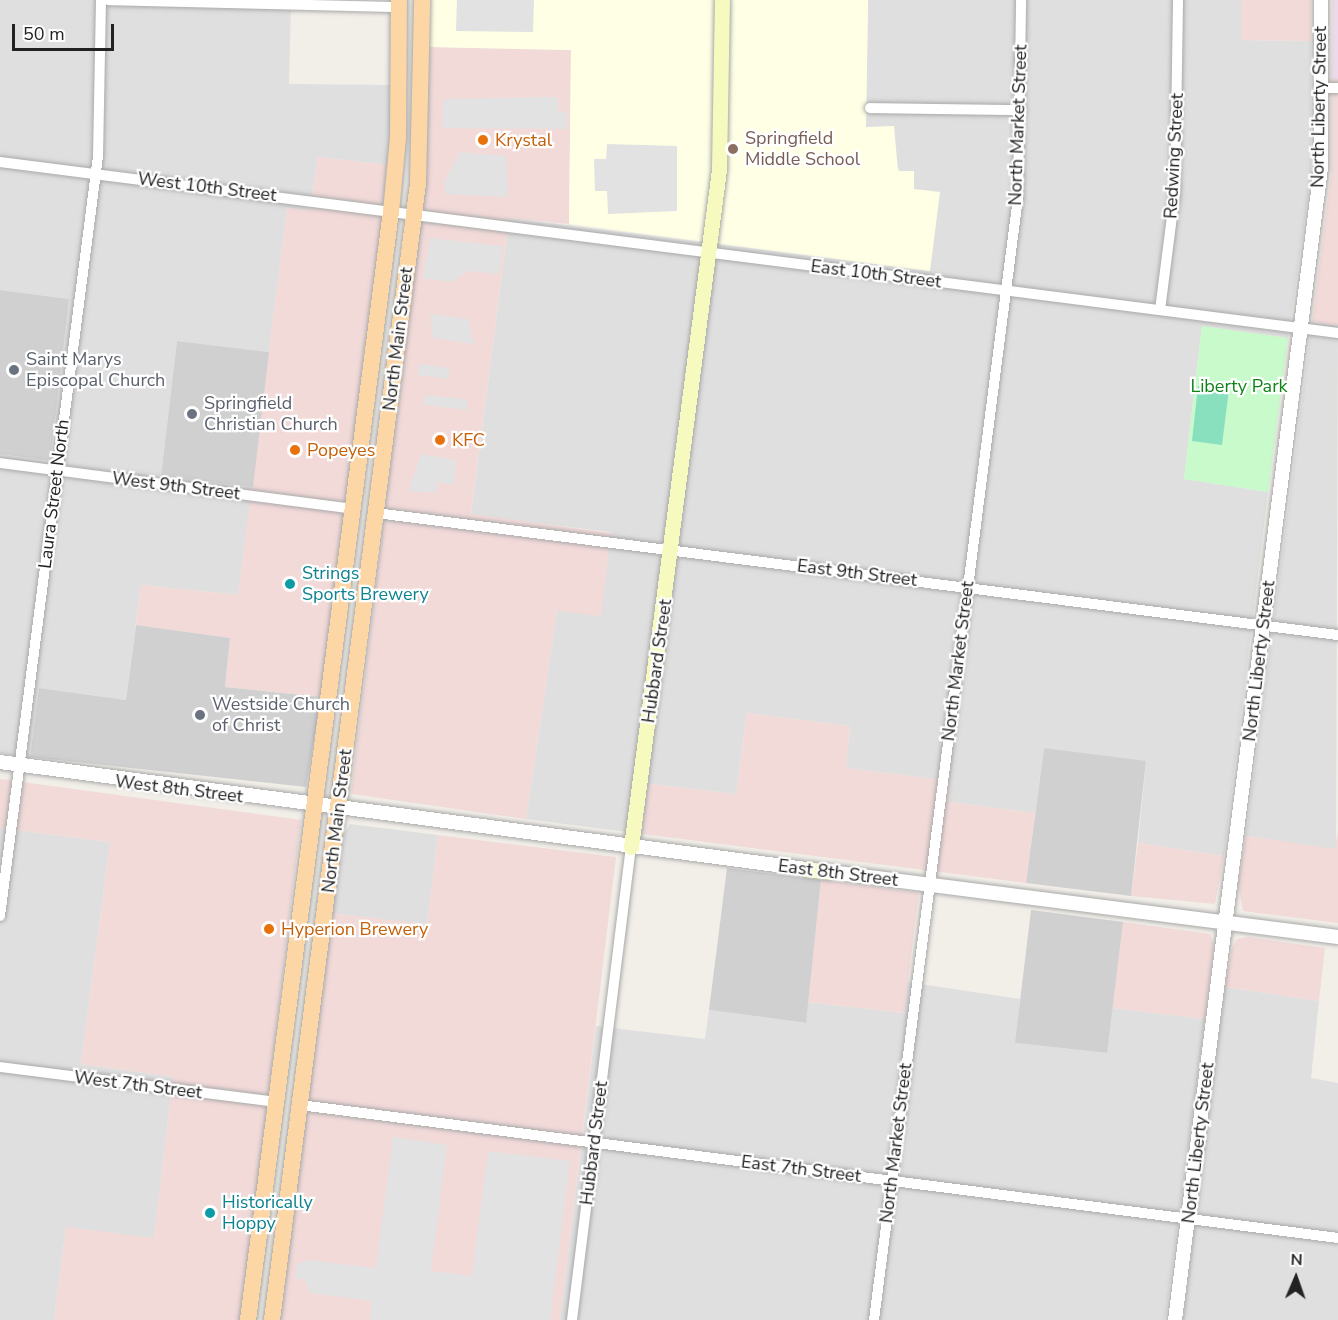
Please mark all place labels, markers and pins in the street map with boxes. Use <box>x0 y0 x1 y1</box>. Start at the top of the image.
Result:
place label: Springfield Middle School <box>745 128 860 170</box>
place label: Krystal <box>495 129 552 151</box>
marker: Krystal <box>476 133 490 147</box>
marker: Springfield Middle School <box>726 142 740 156</box>
place label: Saint Marys Episcopal Church <box>26 349 165 392</box>
marker: Saint Marys Episcopal Church <box>7 363 21 377</box>
place label: Springfield Christian Church <box>204 393 338 436</box>
marker: Springfield Christian Church <box>185 407 199 421</box>
place label: KFC <box>452 429 485 451</box>
marker: KFC <box>433 433 447 447</box>
place label: Popeyes <box>307 439 375 461</box>
marker: Popeyes <box>288 443 302 457</box>
place label: Strings Sports Brewery <box>302 563 429 606</box>
marker: Strings Sports Brewery <box>283 577 297 591</box>
place label: Westside Church of Christ <box>212 694 350 736</box>
marker: Westside Church of Christ <box>193 708 207 722</box>
place label: Hyperion Brewery <box>281 918 428 940</box>
marker: Hyperion Brewery <box>262 922 276 936</box>
place label: Historically Hoppy <box>222 1192 313 1234</box>
marker: Historically Hoppy <box>203 1206 217 1220</box>

